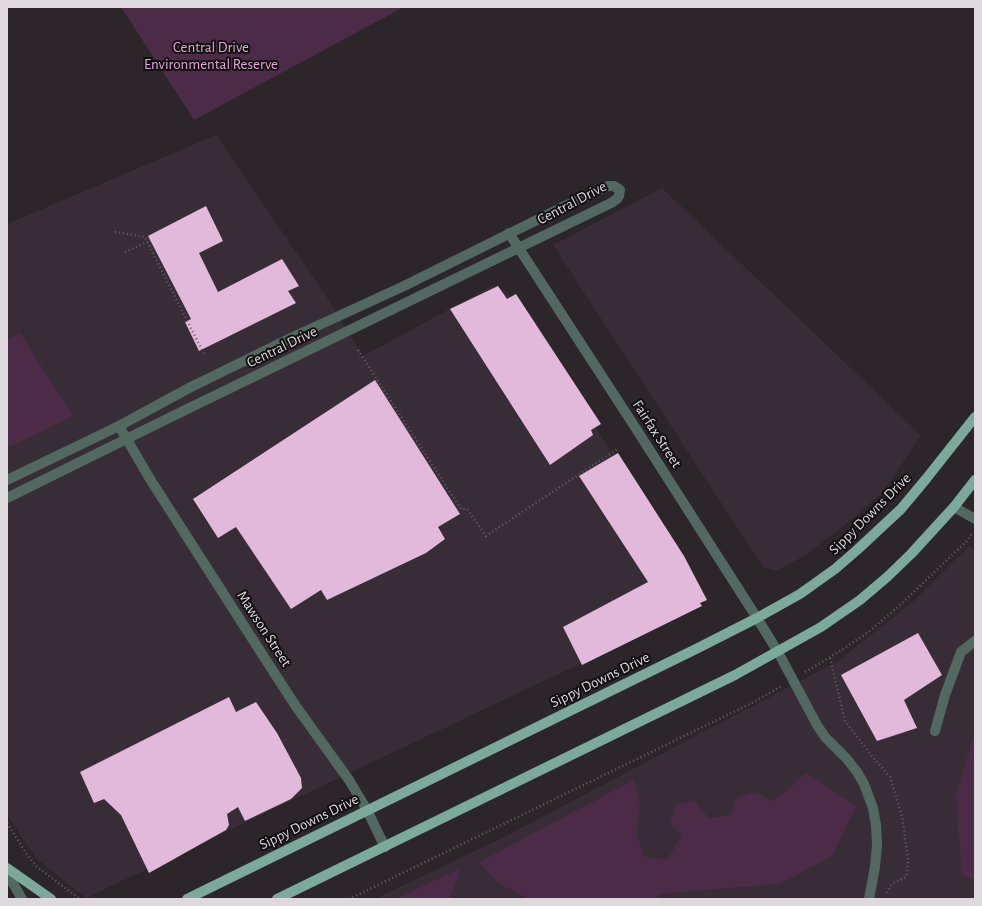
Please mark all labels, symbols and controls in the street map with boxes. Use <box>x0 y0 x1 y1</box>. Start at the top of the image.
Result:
park label: Central Drive Environmental Reserve <box>144 38 278 73</box>
street label: Central Drive <box>534 177 610 229</box>
street label: Central Drive <box>244 322 320 372</box>
street label: Fairfax Street <box>628 397 686 471</box>
street label: Sippy Downs Drive <box>825 469 915 559</box>
street label: Mawson Street <box>233 588 295 670</box>
street label: Sippy Downs Drive <box>547 648 653 712</box>
street label: Sippy Downs Drive <box>256 790 362 854</box>

